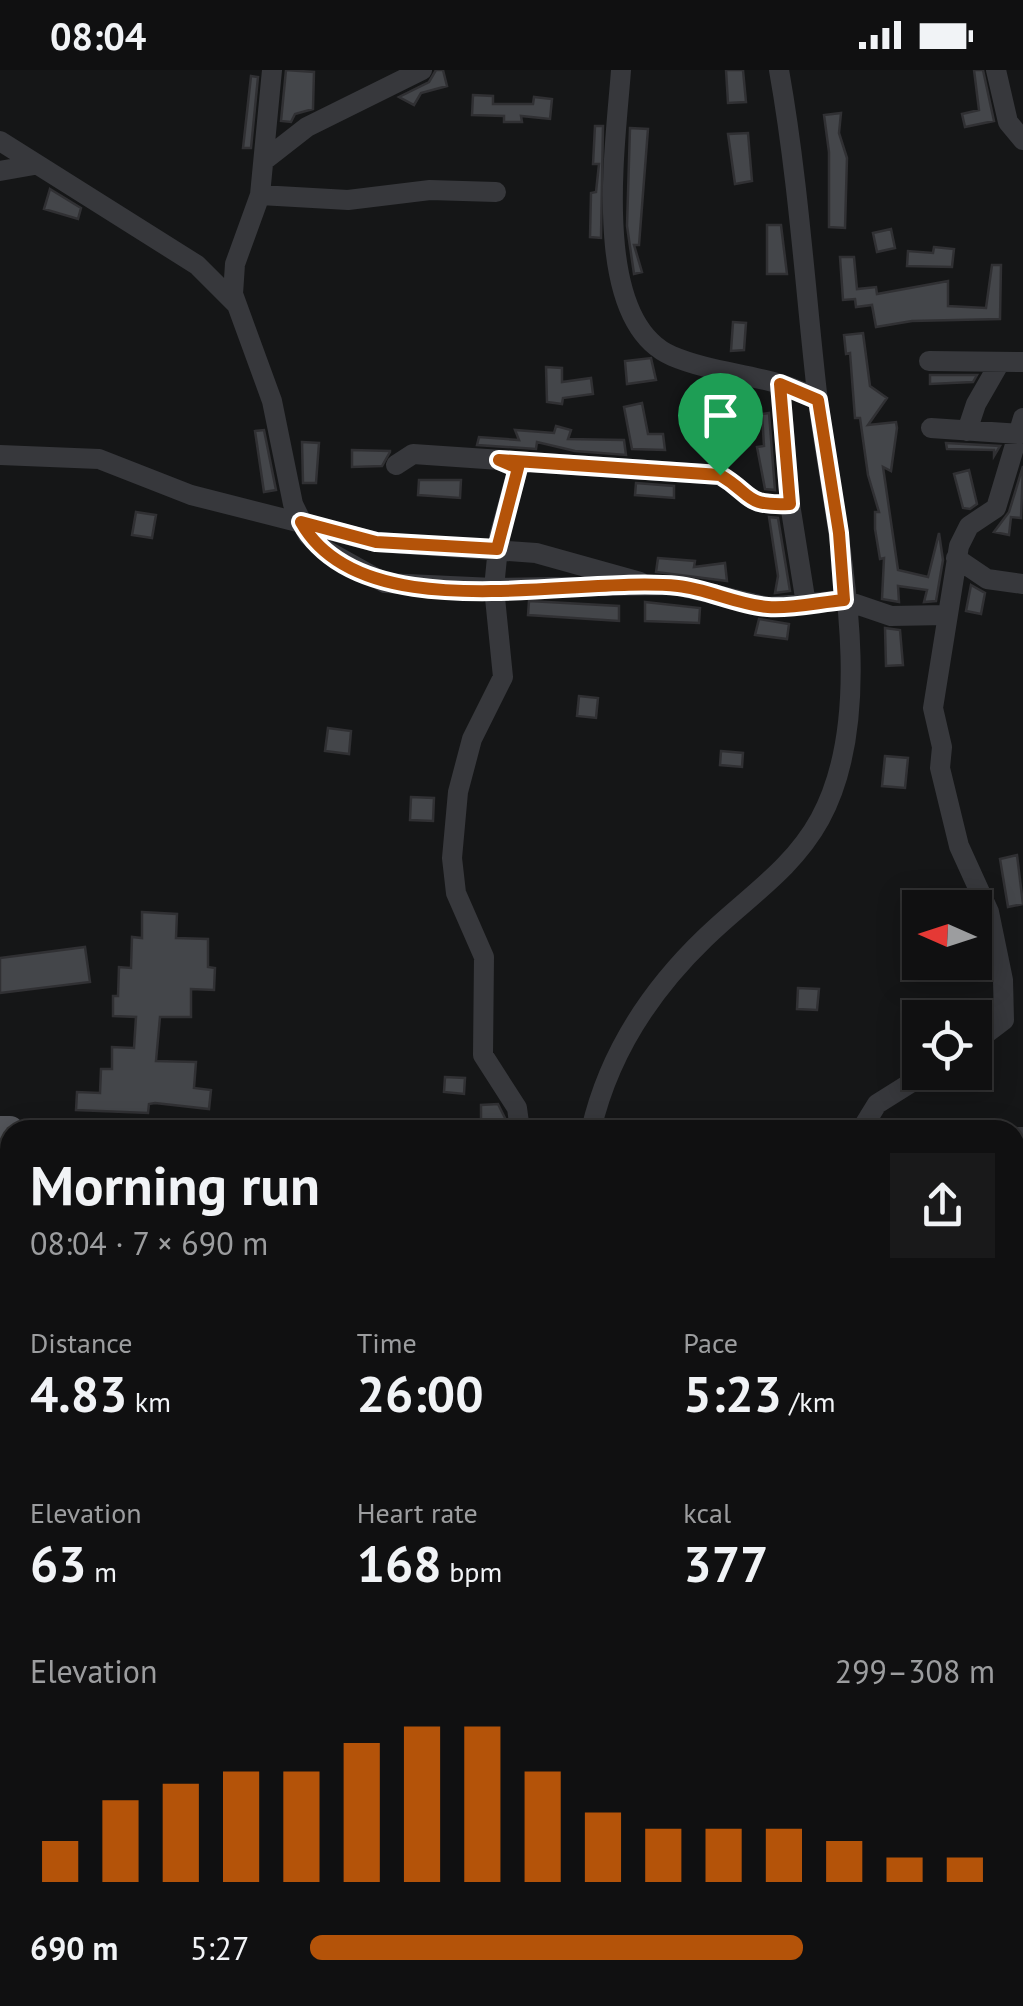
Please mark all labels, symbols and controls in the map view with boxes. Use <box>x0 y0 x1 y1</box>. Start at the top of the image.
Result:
text: 08:04 <box>50 11 146 60</box>
pin <box>678 373 763 476</box>
icon: arrive <box>693 388 748 443</box>
north arrow <box>902 890 992 980</box>
map controls <box>902 890 992 1090</box>
button: locate <box>902 1000 992 1090</box>
text: Morning run <box>30 1149 320 1220</box>
button: share <box>890 1153 995 1258</box>
text: 08:04 · 7 × 690 m <box>30 1222 268 1264</box>
text: Distance <box>30 1324 133 1361</box>
text: Time <box>357 1324 417 1361</box>
text: Pace <box>683 1324 738 1361</box>
text: 4.83 <box>30 1361 127 1426</box>
text: 26:00 <box>357 1361 484 1426</box>
text: 5:23 <box>683 1361 782 1426</box>
text: km <box>127 1383 171 1420</box>
text: /km <box>782 1383 835 1420</box>
text: Elevation <box>30 1494 142 1531</box>
text: Heart rate <box>357 1494 478 1531</box>
text: kcal <box>683 1494 731 1531</box>
text: 63 <box>30 1531 87 1596</box>
text: 168 <box>357 1531 442 1596</box>
text: 377 <box>683 1531 768 1596</box>
text: m <box>87 1553 117 1590</box>
text: bpm <box>442 1553 502 1590</box>
text: Elevation <box>30 1650 157 1692</box>
text: 299–308 m <box>835 1650 995 1692</box>
text: 690 m <box>30 1927 118 1969</box>
text: 5:27 <box>190 1927 249 1969</box>

